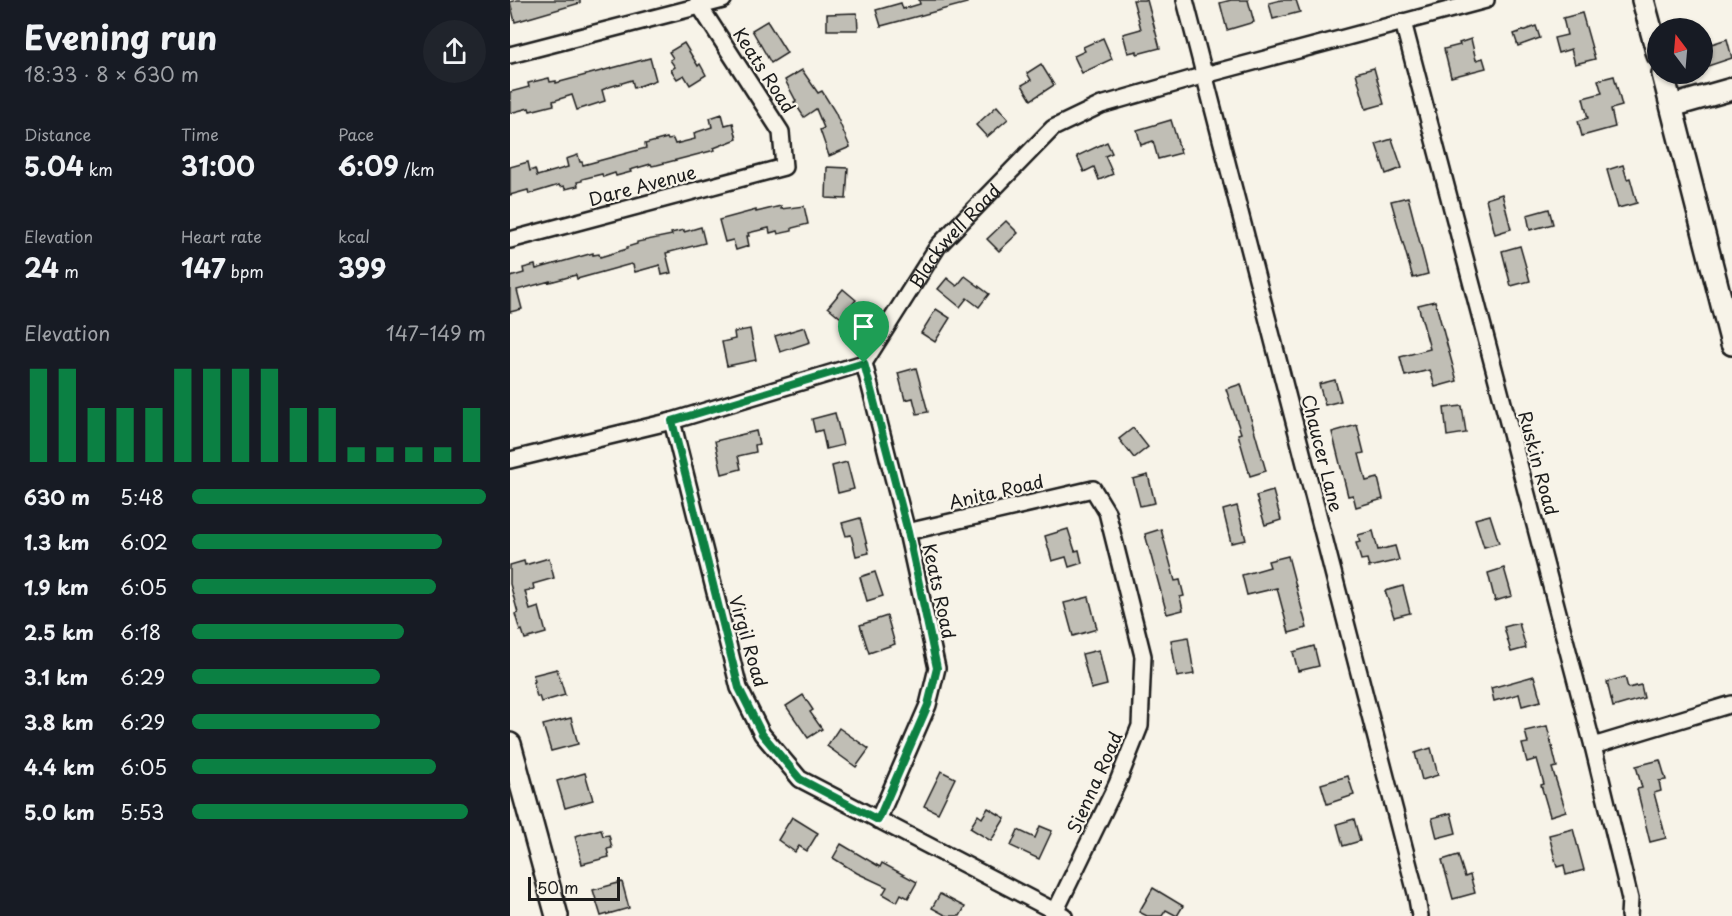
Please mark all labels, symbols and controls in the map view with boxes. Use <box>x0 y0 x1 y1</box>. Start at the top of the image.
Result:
text: Evening run <box>24 11 217 61</box>
north arrow <box>1647 18 1713 84</box>
map controls <box>1647 18 1713 84</box>
button: share <box>423 20 486 83</box>
street label: Keats Road <box>727 22 803 118</box>
text: 18:33 · 8 × 630 m <box>24 59 199 89</box>
text: Distance <box>24 122 91 146</box>
text: Time <box>181 122 219 146</box>
text: Pace <box>338 122 374 146</box>
text: 5.04 <box>24 146 84 185</box>
text: 31:00 <box>181 146 255 185</box>
text: 6:09 <box>338 146 399 185</box>
text: km <box>84 157 113 181</box>
text: /km <box>399 157 435 181</box>
street label: Dare Avenue <box>585 158 699 212</box>
street label: Blackwell Road <box>902 177 1006 293</box>
text: Elevation <box>24 224 93 248</box>
text: Heart rate <box>181 224 262 248</box>
text: kcal <box>338 224 370 248</box>
text: 24 <box>24 248 59 287</box>
text: 147 <box>181 248 226 287</box>
text: 399 <box>338 248 386 287</box>
text: m <box>59 259 79 283</box>
text: bpm <box>226 259 264 283</box>
pin <box>838 301 889 363</box>
icon: arrive <box>847 310 880 343</box>
text: Elevation <box>24 318 110 348</box>
text: 147–149 m <box>386 318 486 348</box>
street label: Chaucer Lane <box>1295 391 1351 515</box>
street label: Ruskin Road <box>1512 408 1566 518</box>
street label: Anita Road <box>946 467 1046 515</box>
text: 630 m <box>24 482 90 512</box>
text: 5:48 <box>120 482 164 512</box>
text: 1.3 km <box>24 527 90 557</box>
text: 6:02 <box>120 527 168 557</box>
street label: Keats Road <box>917 541 963 641</box>
text: 1.9 km <box>24 572 89 602</box>
text: 6:05 <box>120 572 167 602</box>
street label: Virgil Road <box>723 592 775 690</box>
text: 2.5 km <box>24 617 94 647</box>
text: 6:18 <box>120 617 161 647</box>
text: 3.1 km <box>24 662 88 692</box>
text: 6:29 <box>120 662 165 692</box>
text: 3.8 km <box>24 707 94 737</box>
text: 6:29 <box>120 707 165 737</box>
street label: Sienna Road <box>1060 727 1128 837</box>
text: 4.4 km <box>24 752 95 782</box>
text: 6:05 <box>120 752 167 782</box>
text: 5.0 km <box>24 797 95 827</box>
text: 5:53 <box>120 797 164 827</box>
scale bar <box>528 874 620 902</box>
text: 50 m <box>537 875 578 899</box>

